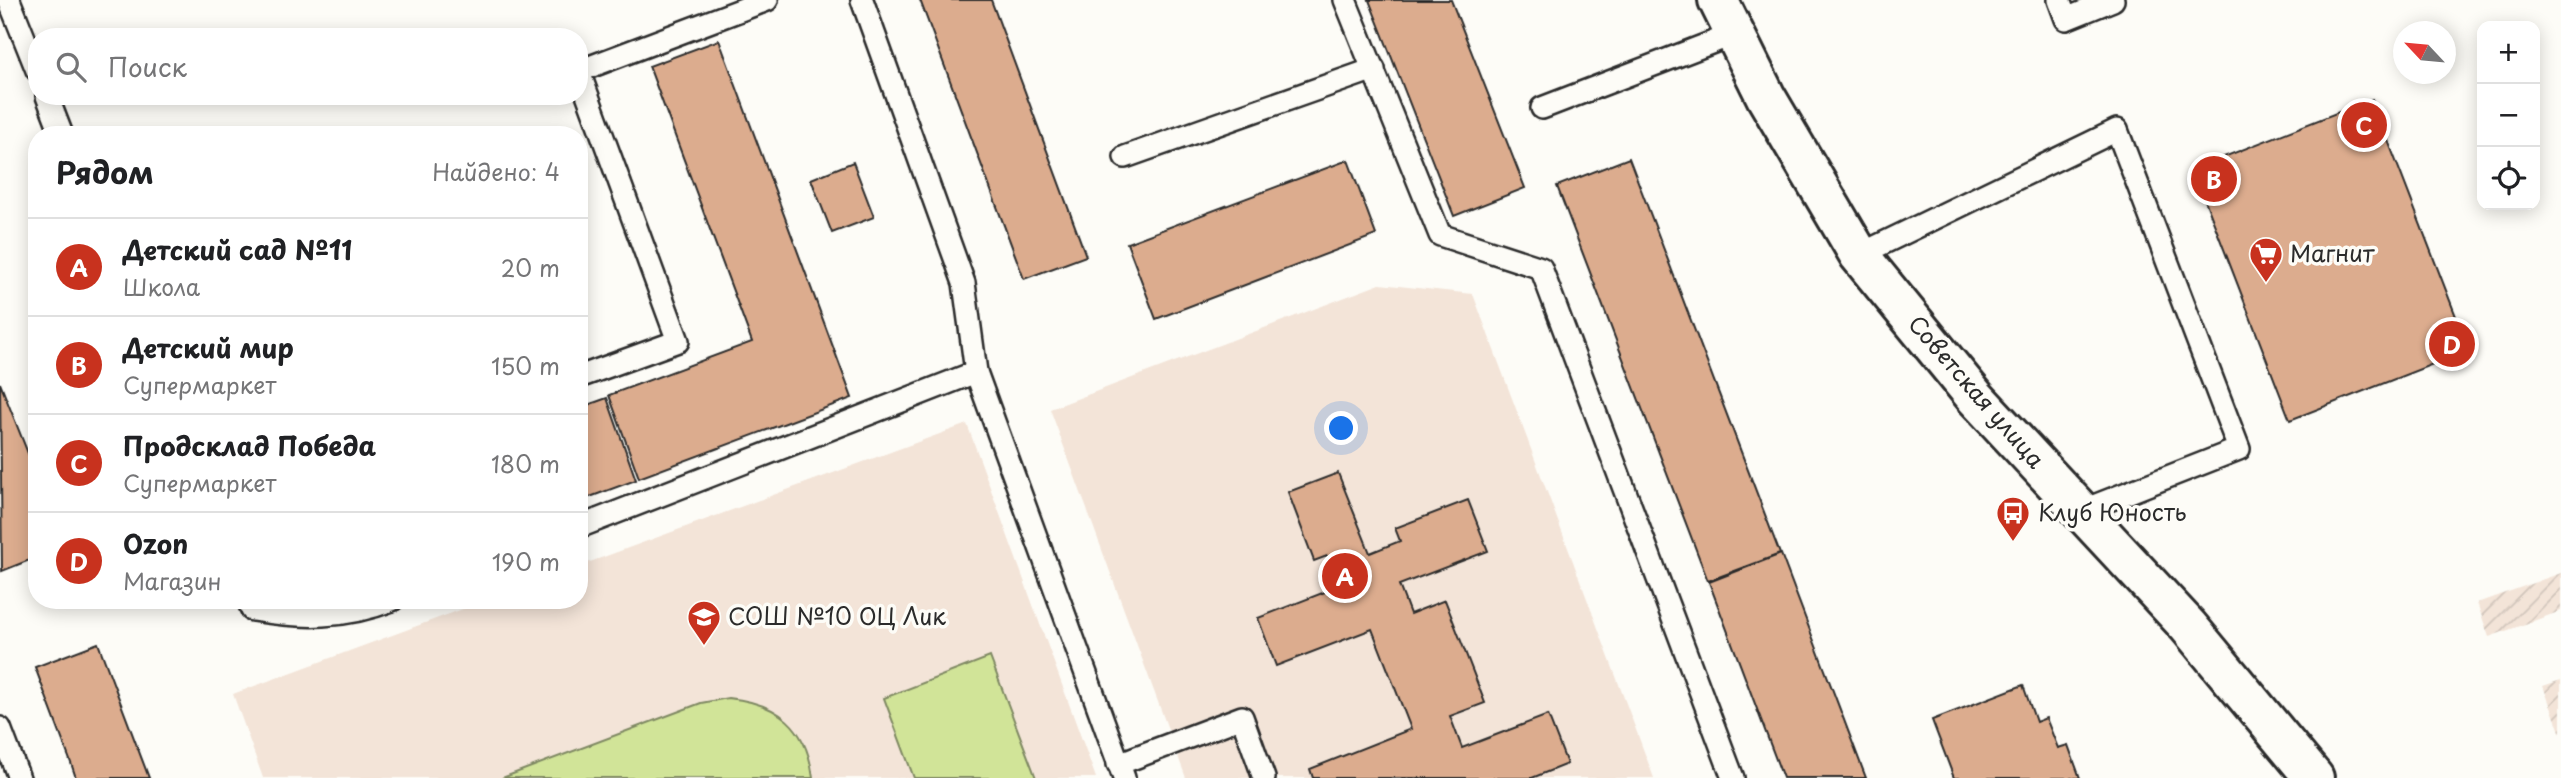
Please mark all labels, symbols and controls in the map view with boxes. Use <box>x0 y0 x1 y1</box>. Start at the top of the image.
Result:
north arrow <box>2393 21 2456 84</box>
map controls <box>2477 21 2540 210</box>
button: + <box>2477 21 2540 84</box>
search box <box>28 28 588 105</box>
text: Поиск <box>108 47 187 86</box>
icon: search <box>52 48 90 86</box>
button: − <box>2477 84 2540 147</box>
pin: C <box>2341 99 2387 151</box>
button: locate <box>2477 147 2540 210</box>
text: Рядом <box>56 149 154 194</box>
pin: B <box>2191 153 2237 205</box>
text: Найдено: 4 <box>432 154 560 189</box>
text: Детский сад №11 <box>123 230 352 269</box>
supermarket icon: Магнит <box>2247 235 2285 284</box>
place label: Магнит <box>2290 235 2376 270</box>
text: A <box>70 250 88 285</box>
text: 20 m <box>501 250 560 285</box>
text: Школа <box>123 269 200 304</box>
street label: Советская улица <box>1901 307 2054 476</box>
pin: D <box>2429 318 2475 370</box>
text: Детский мир <box>123 328 294 367</box>
text: B <box>71 348 87 383</box>
text: 150 m <box>491 348 560 383</box>
text: Супермаркет <box>123 367 277 402</box>
your location <box>1324 411 1358 445</box>
text: Продсклад Победа <box>123 426 376 465</box>
text: C <box>70 446 88 481</box>
text: 180 m <box>491 446 560 481</box>
text: Супермаркет <box>123 465 277 500</box>
bus stop icon: Клуб Юность <box>1994 494 2032 543</box>
place label: Клуб Юность <box>2038 494 2187 529</box>
text: Ozon <box>123 524 188 563</box>
text: D <box>70 544 88 579</box>
text: 190 m <box>492 544 560 579</box>
pin: A <box>1322 550 1368 602</box>
text: Магазин <box>123 563 222 598</box>
school or university icon: СОШ №10 ОЦ Лик <box>685 598 723 647</box>
place label: СОШ №10 ОЦ Лик <box>728 598 946 633</box>

